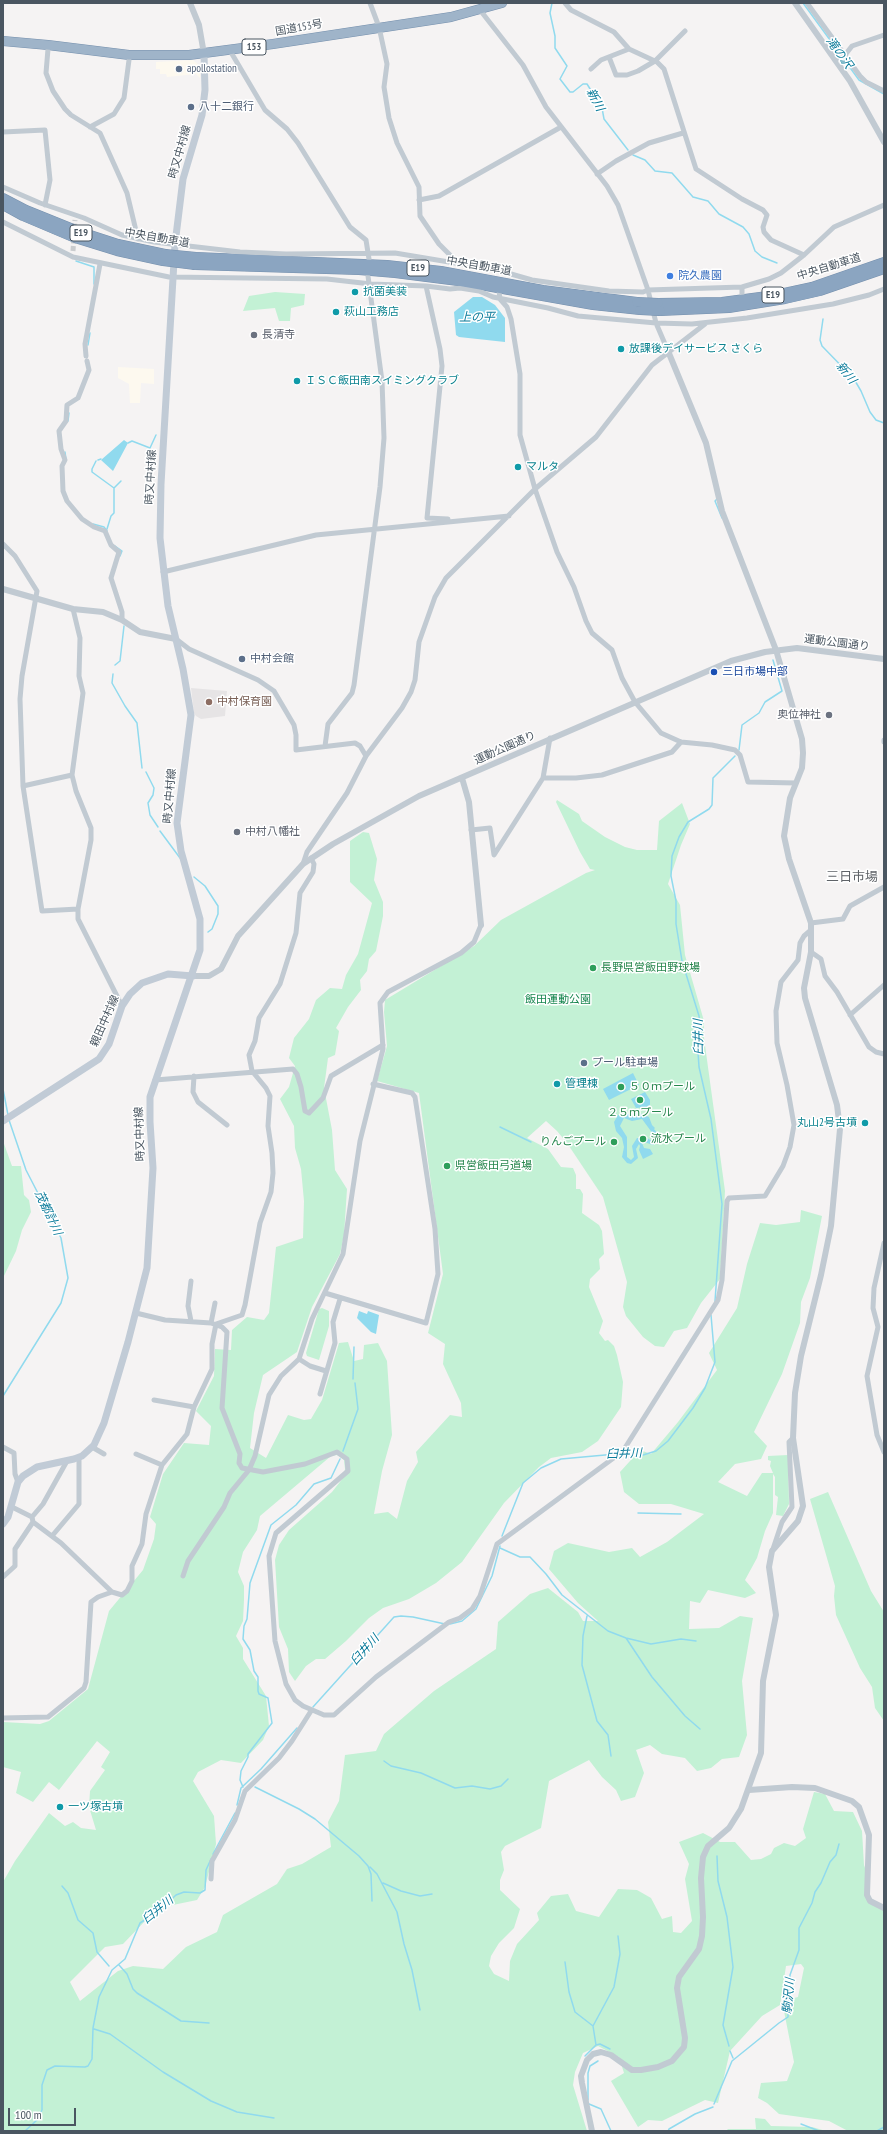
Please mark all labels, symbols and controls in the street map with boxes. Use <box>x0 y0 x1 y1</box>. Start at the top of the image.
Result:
street label: 国道153号 <box>274 17 324 39</box>
water label: 滝の沢 <box>823 34 855 72</box>
road number: 153 <box>242 39 266 55</box>
place label: apollostation <box>187 62 237 76</box>
marker: apollostation <box>174 64 184 74</box>
water label: 新川 <box>583 86 607 114</box>
place label: 八十二銀行 <box>199 100 254 114</box>
marker: 八十二銀行 <box>186 102 196 112</box>
street label: 時又中村線 <box>166 124 194 180</box>
road number: E19 <box>70 225 92 241</box>
street label: 中央自動車道 <box>123 226 191 250</box>
street label: 中央自動車道 <box>796 251 862 283</box>
street label: 中央自動車道 <box>445 254 513 278</box>
road number: E19 <box>407 260 429 276</box>
place label: 院久農園 <box>678 269 722 283</box>
marker: 院久農園 <box>665 271 675 281</box>
place label: 抗菌美装 <box>363 285 407 299</box>
marker: 抗菌美装 <box>350 287 360 297</box>
road number: E19 <box>762 287 784 303</box>
place label: 萩山工務店 <box>344 305 399 319</box>
marker: 萩山工務店 <box>331 307 341 317</box>
water label: 上の平 <box>459 311 495 325</box>
place label: 長清寺 <box>262 328 295 342</box>
marker: 長清寺 <box>249 330 259 340</box>
place label: 放課後デイサービス さくら <box>629 342 763 356</box>
marker: 放課後デイサービス さくら <box>616 344 626 354</box>
water label: 新川 <box>833 359 859 387</box>
place label: ＩＳＣ飯田南スイミングクラブ <box>305 374 459 388</box>
marker: ＩＳＣ飯田南スイミングクラブ <box>292 376 302 386</box>
street label: 時又中村線 <box>143 449 159 505</box>
place label: マルタ <box>526 460 559 474</box>
marker: マルタ <box>513 462 523 472</box>
street label: 運動公園通り <box>803 632 871 654</box>
place label: 中村会館 <box>250 652 294 666</box>
marker: 中村会館 <box>237 654 247 664</box>
place label: 三日市場中部 <box>722 665 788 679</box>
marker: 三日市場中部 <box>709 667 719 677</box>
place label: 中村保育園 <box>217 695 272 709</box>
marker: 中村保育園 <box>204 697 214 707</box>
place label: 奥位神社 <box>777 708 821 722</box>
marker: 奥位神社 <box>824 710 834 720</box>
street label: 運動公園通り <box>472 729 538 767</box>
street label: 時又中村線 <box>161 768 179 824</box>
place label: 中村八幡社 <box>245 825 300 839</box>
marker: 中村八幡社 <box>232 827 242 837</box>
district label: 三日市場 <box>826 869 878 885</box>
place label: 長野県営飯田野球場 <box>601 961 700 975</box>
marker: 長野県営飯田野球場 <box>588 963 598 973</box>
street label: 親田中村線 <box>88 993 122 1049</box>
park label: 飯田運動公園 <box>525 993 591 1007</box>
water label: 臼井川 <box>691 1019 707 1055</box>
place label: プール駐車場 <box>592 1056 658 1070</box>
marker: プール駐車場 <box>579 1058 589 1068</box>
place label: 管理棟 <box>565 1077 598 1091</box>
marker: 管理棟 <box>552 1079 562 1089</box>
place label: ５０ｍプール <box>629 1080 695 1094</box>
marker: ５０ｍプール <box>616 1082 626 1092</box>
marker: ２５ｍプール <box>635 1095 645 1105</box>
street label: 時又中村線 <box>132 1106 148 1162</box>
place label: ２５ｍプール <box>607 1106 673 1120</box>
place label: 丸山2号古墳 <box>797 1116 857 1130</box>
marker: 丸山2号古墳 <box>860 1118 870 1128</box>
place label: 流水プール <box>651 1132 706 1146</box>
marker: 流水プール <box>638 1134 648 1144</box>
place label: りんごプール <box>540 1135 606 1149</box>
marker: りんごプール <box>609 1137 619 1147</box>
place label: 県営飯田弓道場 <box>455 1159 532 1173</box>
marker: 県営飯田弓道場 <box>442 1161 452 1171</box>
water label: 茂都計川 <box>31 1188 65 1238</box>
water label: 臼井川 <box>606 1446 642 1462</box>
water label: 臼井川 <box>348 1632 382 1668</box>
place label: 一ツ塚古墳 <box>68 1800 123 1814</box>
marker: 一ツ塚古墳 <box>55 1802 65 1812</box>
water label: 臼井川 <box>139 1893 177 1927</box>
water label: 駒沢川 <box>780 1977 798 2015</box>
scale bar <box>10 2100 78 2126</box>
text: 100 m <box>15 2107 42 2122</box>

